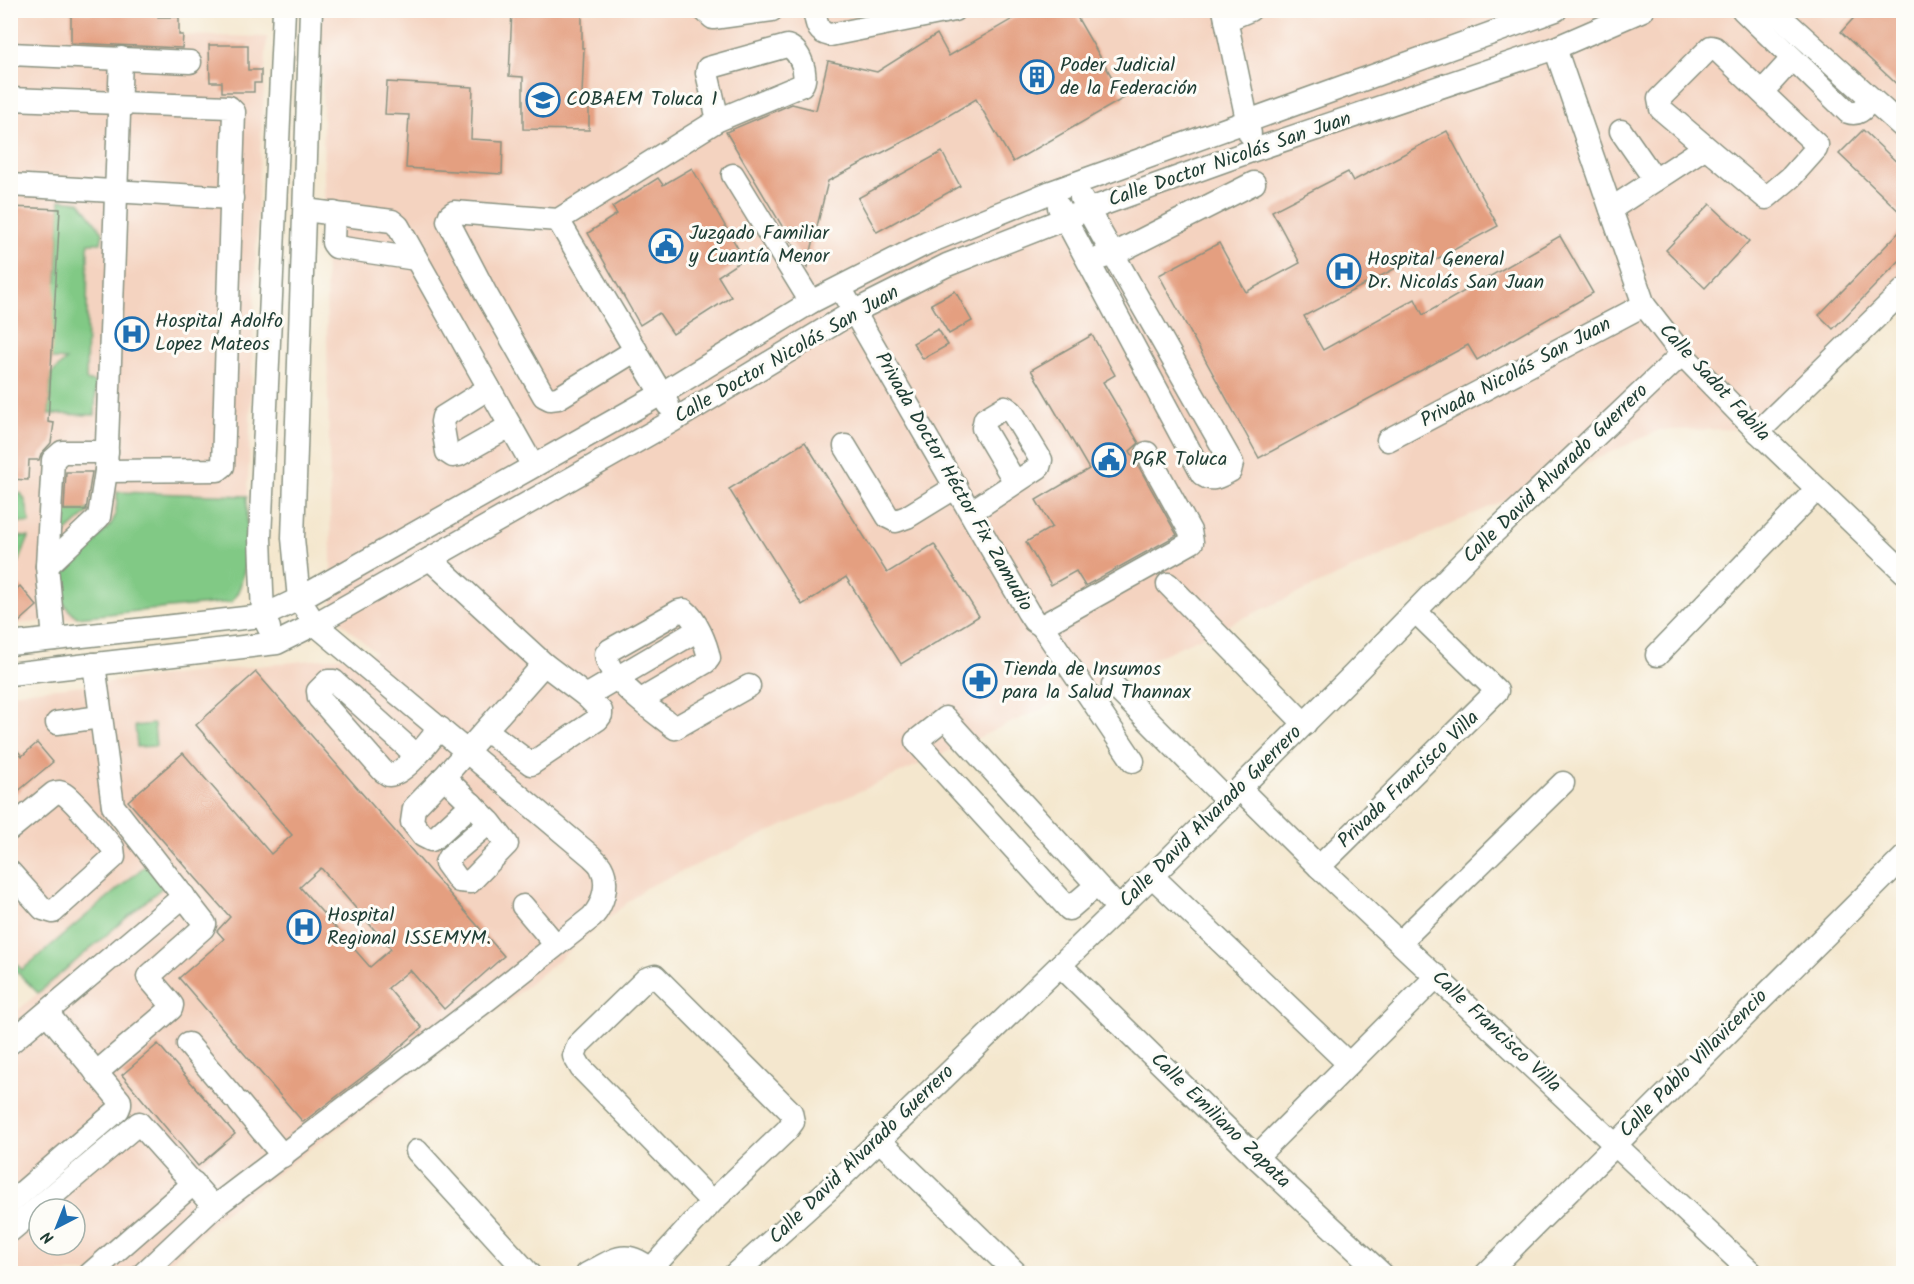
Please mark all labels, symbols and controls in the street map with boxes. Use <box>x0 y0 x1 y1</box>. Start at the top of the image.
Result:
place label: Poder Judicial de la Federación <box>1060 50 1197 105</box>
building icon: Poder Judicial de la Federación <box>1019 59 1055 95</box>
school or university icon: COBAEM Toluca 1 <box>525 82 561 118</box>
place label: COBAEM Toluca 1 <box>566 84 718 116</box>
street label: Calle Doctor Nicolás San Juan <box>1104 103 1356 217</box>
place label: Juzgado Familiar y Cuantía Menor <box>688 218 830 273</box>
public building icon: Juzgado Familiar y Cuantía Menor <box>648 228 684 264</box>
place label: Hospital General Dr. Nicolás San Juan <box>1367 244 1544 299</box>
hospital icon: Hospital General Dr. Nicolás San Juan <box>1326 253 1362 289</box>
street label: Calle Doctor Nicolás San Juan <box>668 277 906 433</box>
place label: Hospital Adolfo Lopez Mateos <box>155 306 283 361</box>
street label: Privada Nicolás San Juan <box>1415 309 1617 437</box>
hospital icon: Hospital Adolfo Lopez Mateos <box>114 316 150 352</box>
street label: Calle Sadot Fabila <box>1650 316 1778 450</box>
street label: Privada Doctor Héctor Fix Zamudio <box>865 346 1041 618</box>
street label: Calle David Alvarado Guerrero <box>1456 376 1656 572</box>
public building icon: PGR Toluca <box>1091 442 1127 478</box>
place label: PGR Toluca <box>1132 444 1227 476</box>
place label: Tienda de Insumos para la Salud Thannax <box>1002 654 1191 709</box>
pharmacy icon: Tienda de Insumos para la Salud Thannax <box>962 663 998 699</box>
street label: Privada Francisco Villa <box>1331 703 1487 857</box>
street label: Calle David Alvarado Guerrero <box>1112 718 1310 916</box>
place label: Hospital Regional ISSEMYM. <box>327 900 491 955</box>
hospital icon: Hospital Regional ISSEMYM. <box>286 909 322 945</box>
street label: Calle Francisco Villa <box>1424 963 1568 1101</box>
street label: Calle Pablo Villavicencio <box>1612 982 1776 1146</box>
street label: Calle Emiliano Zapata <box>1142 1045 1298 1197</box>
street label: Calle David Alvarado Guerrero <box>762 1057 962 1253</box>
north arrow <box>27 1197 87 1257</box>
text: N <box>36 1224 60 1250</box>

